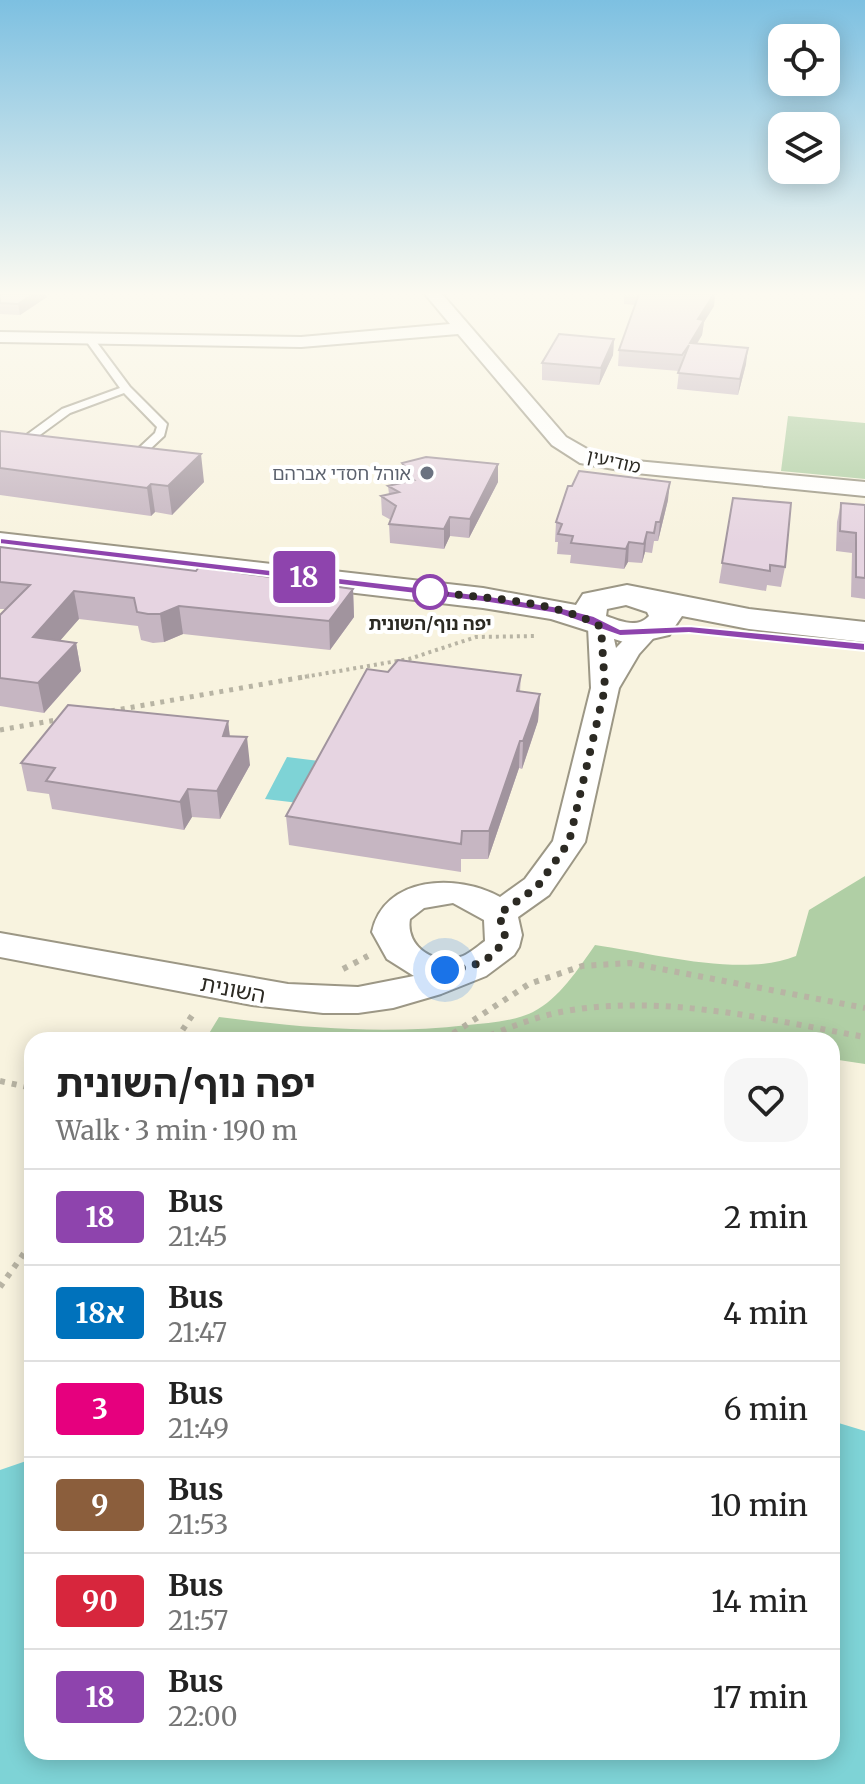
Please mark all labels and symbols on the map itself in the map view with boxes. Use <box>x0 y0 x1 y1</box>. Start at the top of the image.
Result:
street label: מודיעין <box>585 444 643 478</box>
place label: אוהל חסדי אברהם <box>272 462 411 485</box>
marker: אוהל חסדי אברהם <box>418 464 436 482</box>
line badge: 18 <box>268 551 340 603</box>
marker: יפה נוף/השונית <box>413 575 447 609</box>
place label: יפה נוף/השונית <box>368 612 492 635</box>
your location <box>425 950 465 990</box>
street label: השונית <box>198 969 268 1009</box>

